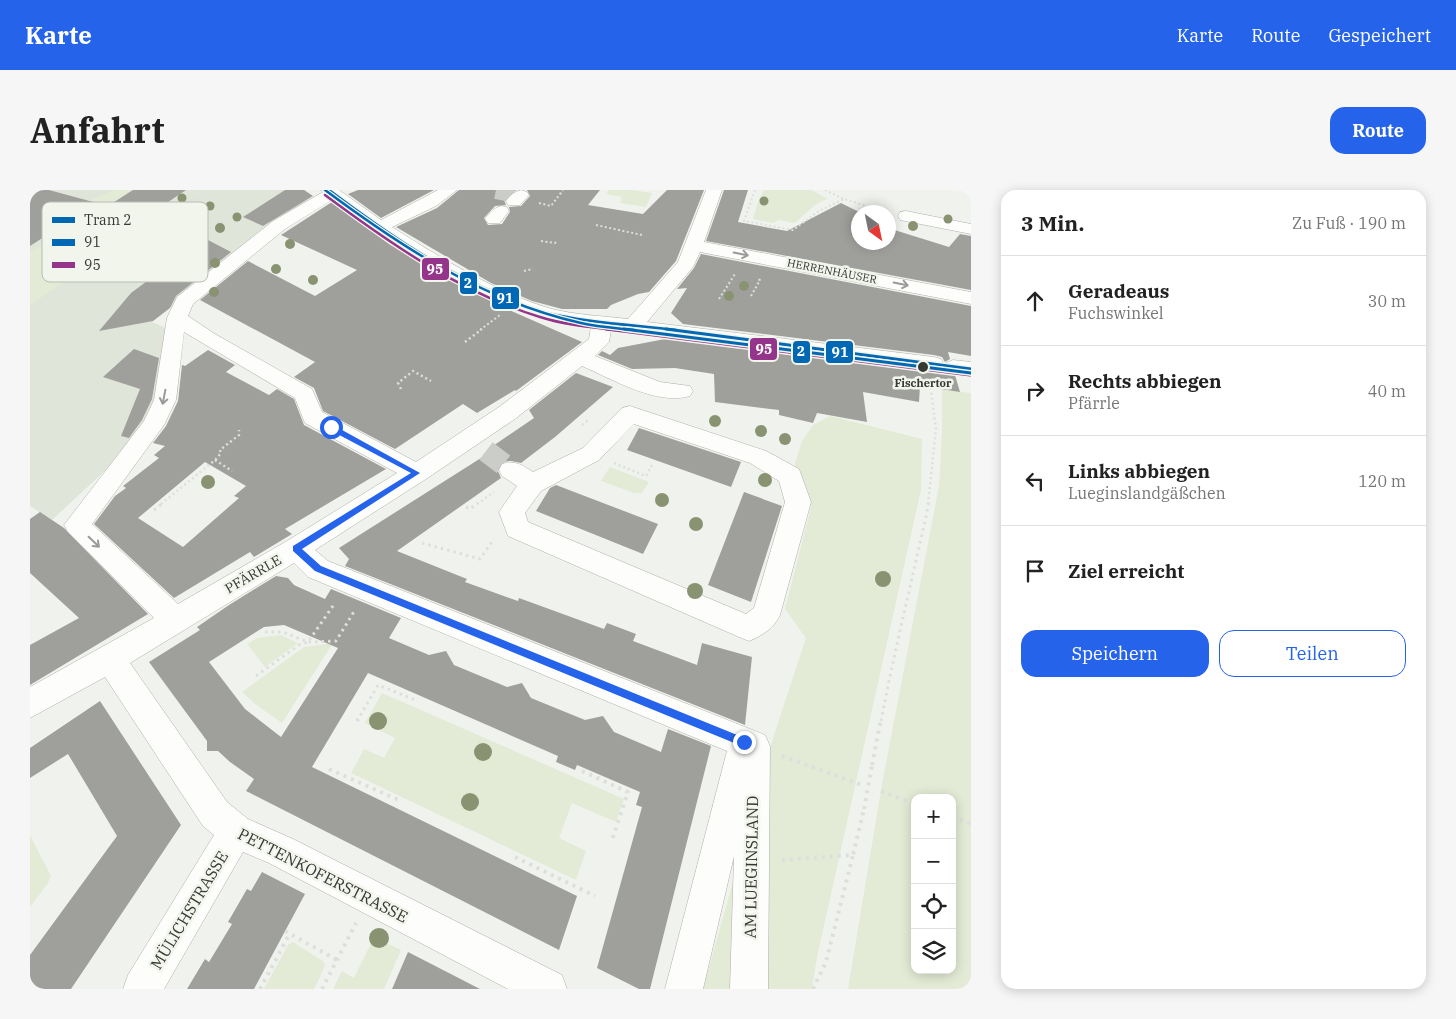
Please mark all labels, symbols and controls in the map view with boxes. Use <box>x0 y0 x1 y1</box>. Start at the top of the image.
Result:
text: Karte <box>25 19 92 51</box>
text: Karte <box>1177 24 1223 47</box>
text: Route <box>1251 24 1300 47</box>
text: Gespeichert <box>1328 24 1431 47</box>
text: Anfahrt <box>30 107 164 153</box>
button: Route <box>1330 107 1426 154</box>
legend <box>42 202 208 282</box>
north arrow <box>851 205 896 250</box>
text: 3 Min. <box>1021 209 1084 237</box>
text: Tram 2 <box>84 211 132 229</box>
text: Zu Fuß · 190 m <box>1292 213 1406 233</box>
text: 91 <box>84 233 101 251</box>
one-way arrow <box>733 250 749 259</box>
street label: HERRENHÄUSER <box>786 255 879 287</box>
text: 95 <box>84 256 101 274</box>
line badge: 95 <box>421 257 450 281</box>
text: 95 <box>427 260 443 278</box>
line badge: 2 <box>459 271 478 295</box>
text: 2 <box>464 274 472 292</box>
text: Geradeaus <box>1068 279 1169 303</box>
one-way arrow <box>892 280 908 290</box>
line badge: 91 <box>491 286 520 310</box>
icon: ahead <box>1021 287 1049 315</box>
text: 91 <box>497 289 513 307</box>
text: 30 m <box>1368 291 1406 311</box>
text: Fuchswinkel <box>1068 303 1164 323</box>
line badge: 95 <box>749 337 778 361</box>
text: 95 <box>756 340 772 358</box>
line badge: 2 <box>792 340 811 364</box>
line badge: 91 <box>825 340 854 364</box>
text: 2 <box>797 342 805 360</box>
text: 91 <box>832 343 848 361</box>
marker: Fischertor <box>916 360 930 374</box>
text: Rechts abbiegen <box>1068 369 1222 393</box>
place label: Fischertor <box>895 376 952 390</box>
icon: right <box>1021 377 1049 405</box>
text: 40 m <box>1368 381 1406 401</box>
one-way arrow <box>159 388 168 404</box>
text: Pfärrle <box>1068 393 1120 413</box>
route start <box>320 416 343 439</box>
text: Links abbiegen <box>1068 459 1210 483</box>
icon: left <box>1021 467 1049 495</box>
text: 120 m <box>1358 471 1406 491</box>
text: Lueginslandgäßchen <box>1068 483 1226 503</box>
one-way arrow <box>87 536 100 548</box>
street label: PFÄRRLE <box>221 551 285 597</box>
icon: arrive <box>1021 557 1049 585</box>
text: Ziel erreicht <box>1068 559 1184 583</box>
button: Speichern <box>1021 630 1209 677</box>
button: Teilen <box>1219 630 1406 677</box>
route end <box>733 731 756 754</box>
map controls <box>911 794 956 974</box>
button: + <box>911 794 956 839</box>
street label: AM LUEGINSLAND <box>740 795 762 939</box>
street label: PETTENKOFERSTRASSE <box>235 823 411 927</box>
button: − <box>911 839 956 884</box>
street label: MÜLICHSTRASSE <box>146 847 232 973</box>
button: locate <box>911 884 956 929</box>
button: layers <box>911 929 956 974</box>

